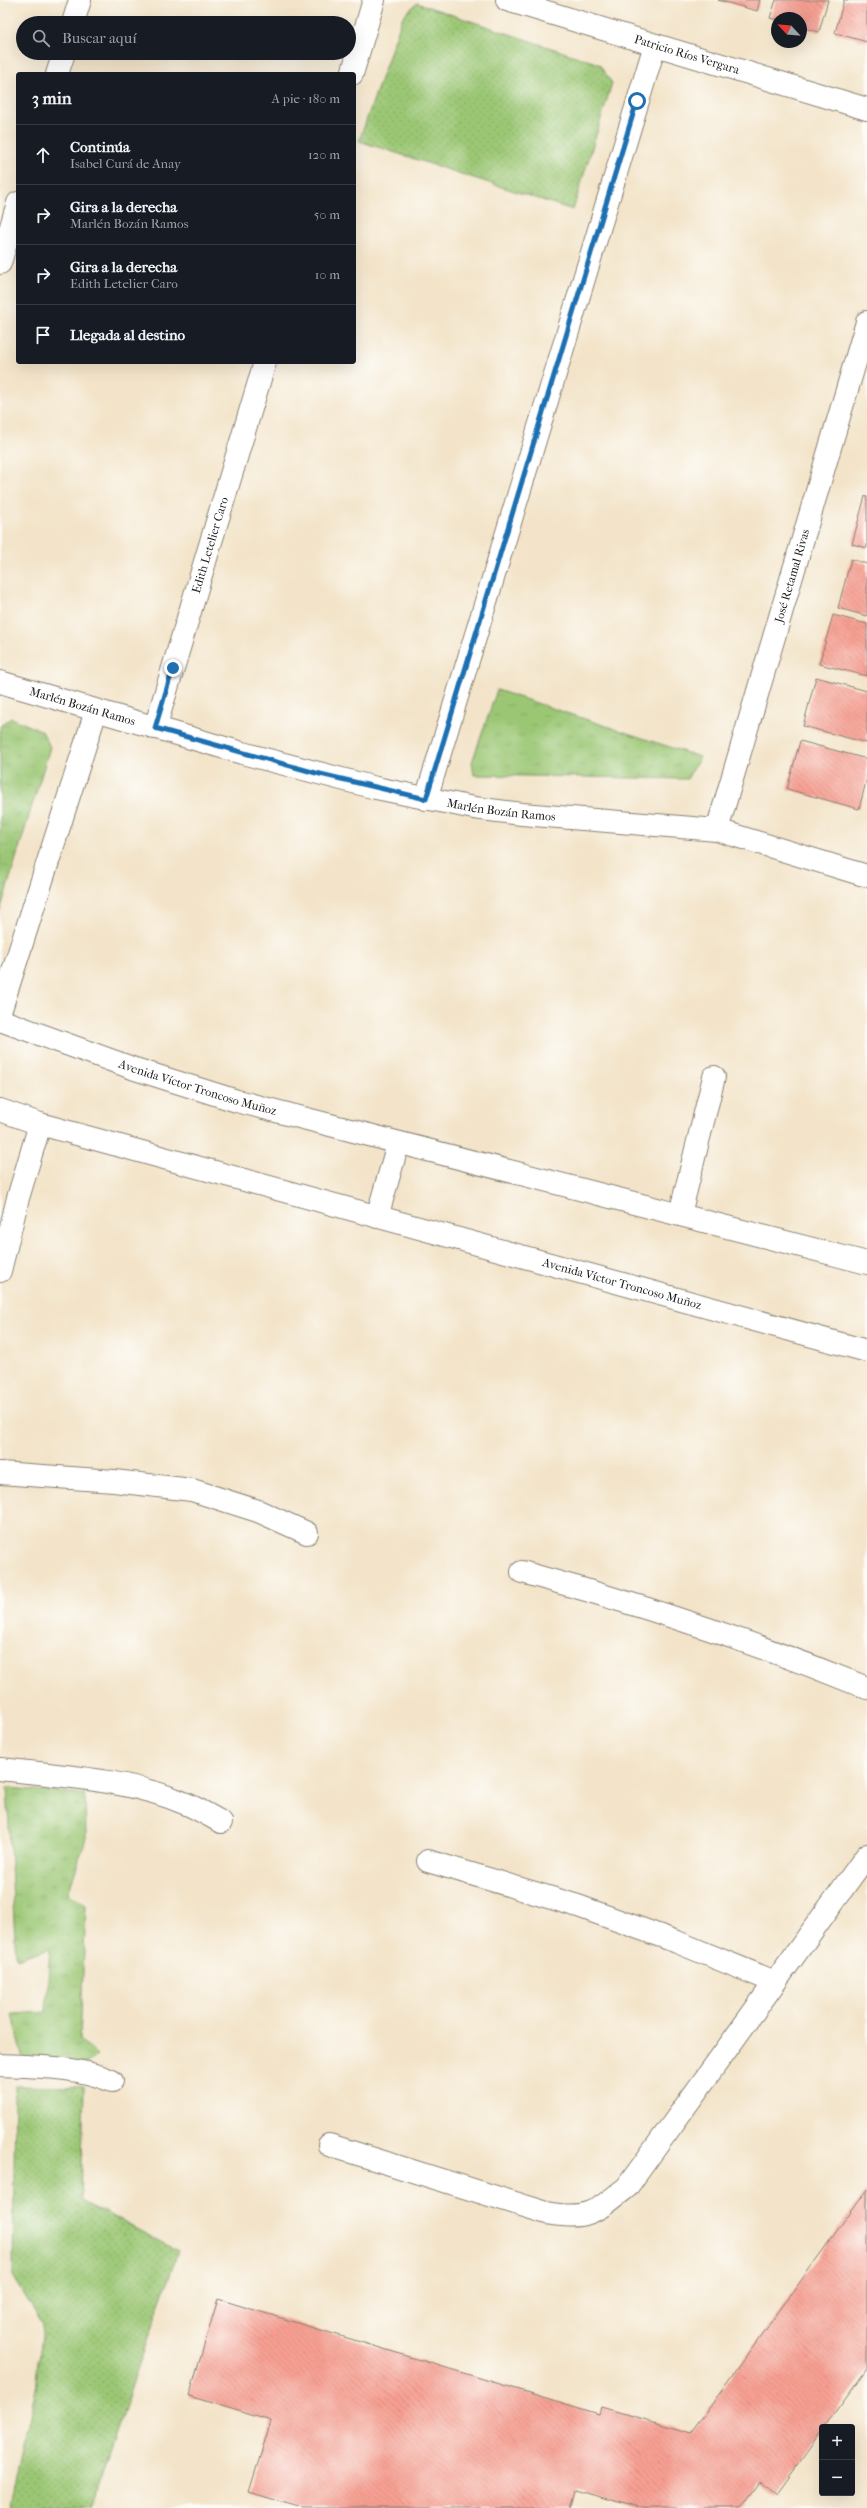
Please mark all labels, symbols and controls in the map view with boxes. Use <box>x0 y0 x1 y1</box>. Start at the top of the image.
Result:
north arrow <box>771 12 807 48</box>
search box <box>16 16 356 60</box>
icon: search <box>30 27 52 49</box>
text: Buscar aquí <box>62 29 137 47</box>
street label: Patricio Ríos Vergara <box>633 32 742 77</box>
text: 3 min <box>32 88 72 108</box>
text: A pie · 180 m <box>271 91 340 106</box>
route start <box>628 92 646 110</box>
text: Continúa <box>70 138 130 156</box>
icon: ahead <box>32 144 54 166</box>
text: 120 m <box>308 147 340 162</box>
text: Isabel Curá de Anay <box>70 156 181 171</box>
text: Gira a la derecha <box>70 198 177 216</box>
icon: right <box>32 204 54 226</box>
text: 50 m <box>314 207 340 222</box>
text: Marlén Bozán Ramos <box>70 216 189 231</box>
text: Gira a la derecha <box>70 258 177 276</box>
icon: right <box>32 264 54 286</box>
text: 10 m <box>315 267 340 282</box>
text: Edith Letelier Caro <box>70 276 178 291</box>
icon: arrive <box>32 324 54 346</box>
text: Llegada al destino <box>70 326 185 344</box>
street label: Edith Letelier Caro <box>189 495 231 595</box>
street label: José Retamal Rivas <box>771 527 813 625</box>
route end <box>164 659 182 677</box>
street label: Marlén Bozán Ramos <box>28 684 138 728</box>
street label: Marlén Bozán Ramos <box>446 796 557 824</box>
street label: Avenida Víctor Troncoso Muñoz <box>116 1056 279 1118</box>
street label: Avenida Víctor Troncoso Muñoz <box>540 1255 704 1312</box>
map controls <box>819 2424 855 2496</box>
button: + <box>819 2424 855 2460</box>
button: − <box>819 2460 855 2496</box>

